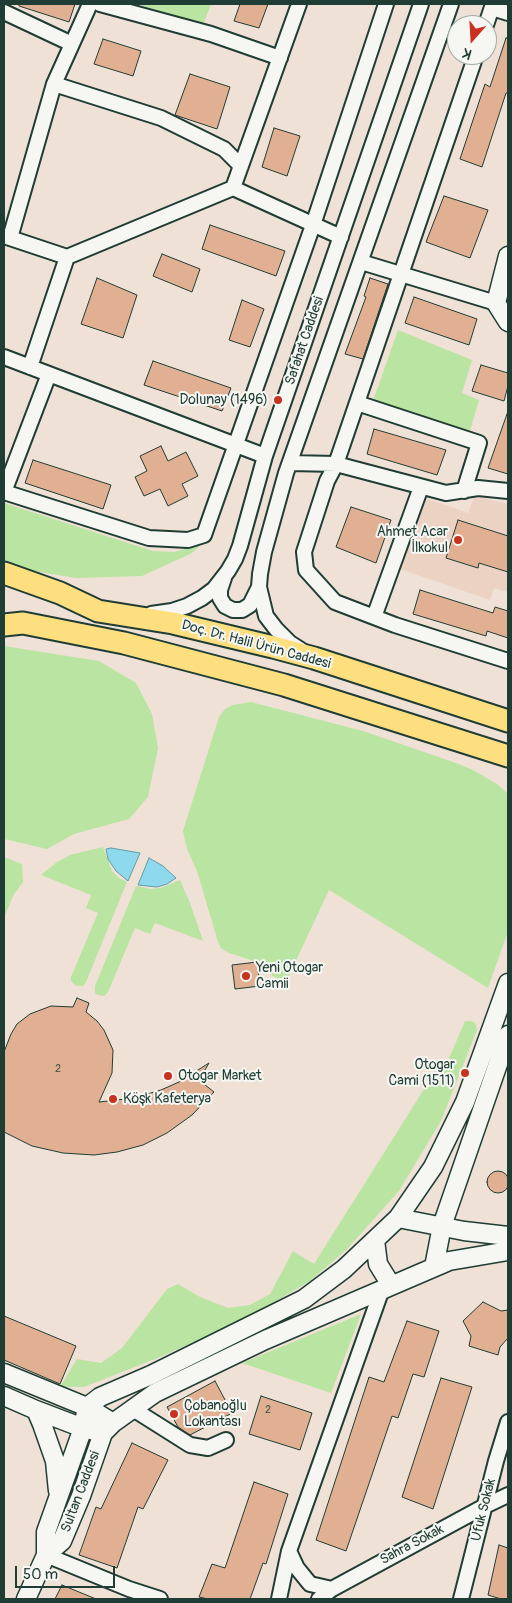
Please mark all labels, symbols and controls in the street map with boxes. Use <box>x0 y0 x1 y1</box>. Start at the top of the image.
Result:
north arrow <box>447 15 497 65</box>
text: K <box>461 44 474 63</box>
street label: Safahat Caddesi <box>282 295 328 387</box>
place label: Dolunay (1496) <box>180 392 268 408</box>
marker: Dolunay (1496) <box>272 394 284 406</box>
place label: Ahmet Acar İlkokul <box>377 524 448 556</box>
marker: Ahmet Acar İlkokul <box>452 534 464 546</box>
street label: Doç. Dr. Halil Ürün Caddesi <box>180 617 332 673</box>
place label: Yeni Otogar Camii <box>256 960 323 992</box>
marker: Yeni Otogar Camii <box>240 970 252 982</box>
place label: Otogar Cami (1511) <box>389 1057 455 1090</box>
house number: 2 <box>55 1062 61 1076</box>
marker: Otogar Cami (1511) <box>459 1067 471 1079</box>
place label: Otogar Market <box>178 1068 262 1084</box>
marker: Otogar Market <box>162 1070 174 1082</box>
place label: Köşk Kafeterya <box>123 1091 211 1107</box>
marker: Köşk Kafeterya <box>107 1093 119 1105</box>
place label: Çobanoğlu Lokantası <box>184 1398 247 1430</box>
house number: 2 <box>265 1403 271 1417</box>
marker: Çobanoğlu Lokantası <box>168 1408 180 1420</box>
street label: Sultan Caddesi <box>58 1449 104 1535</box>
street label: Ufuk Sokak <box>468 1477 500 1543</box>
street label: Sahra Sokak <box>377 1521 447 1569</box>
scale bar <box>18 1556 118 1588</box>
text: 50 m <box>23 1565 58 1584</box>

